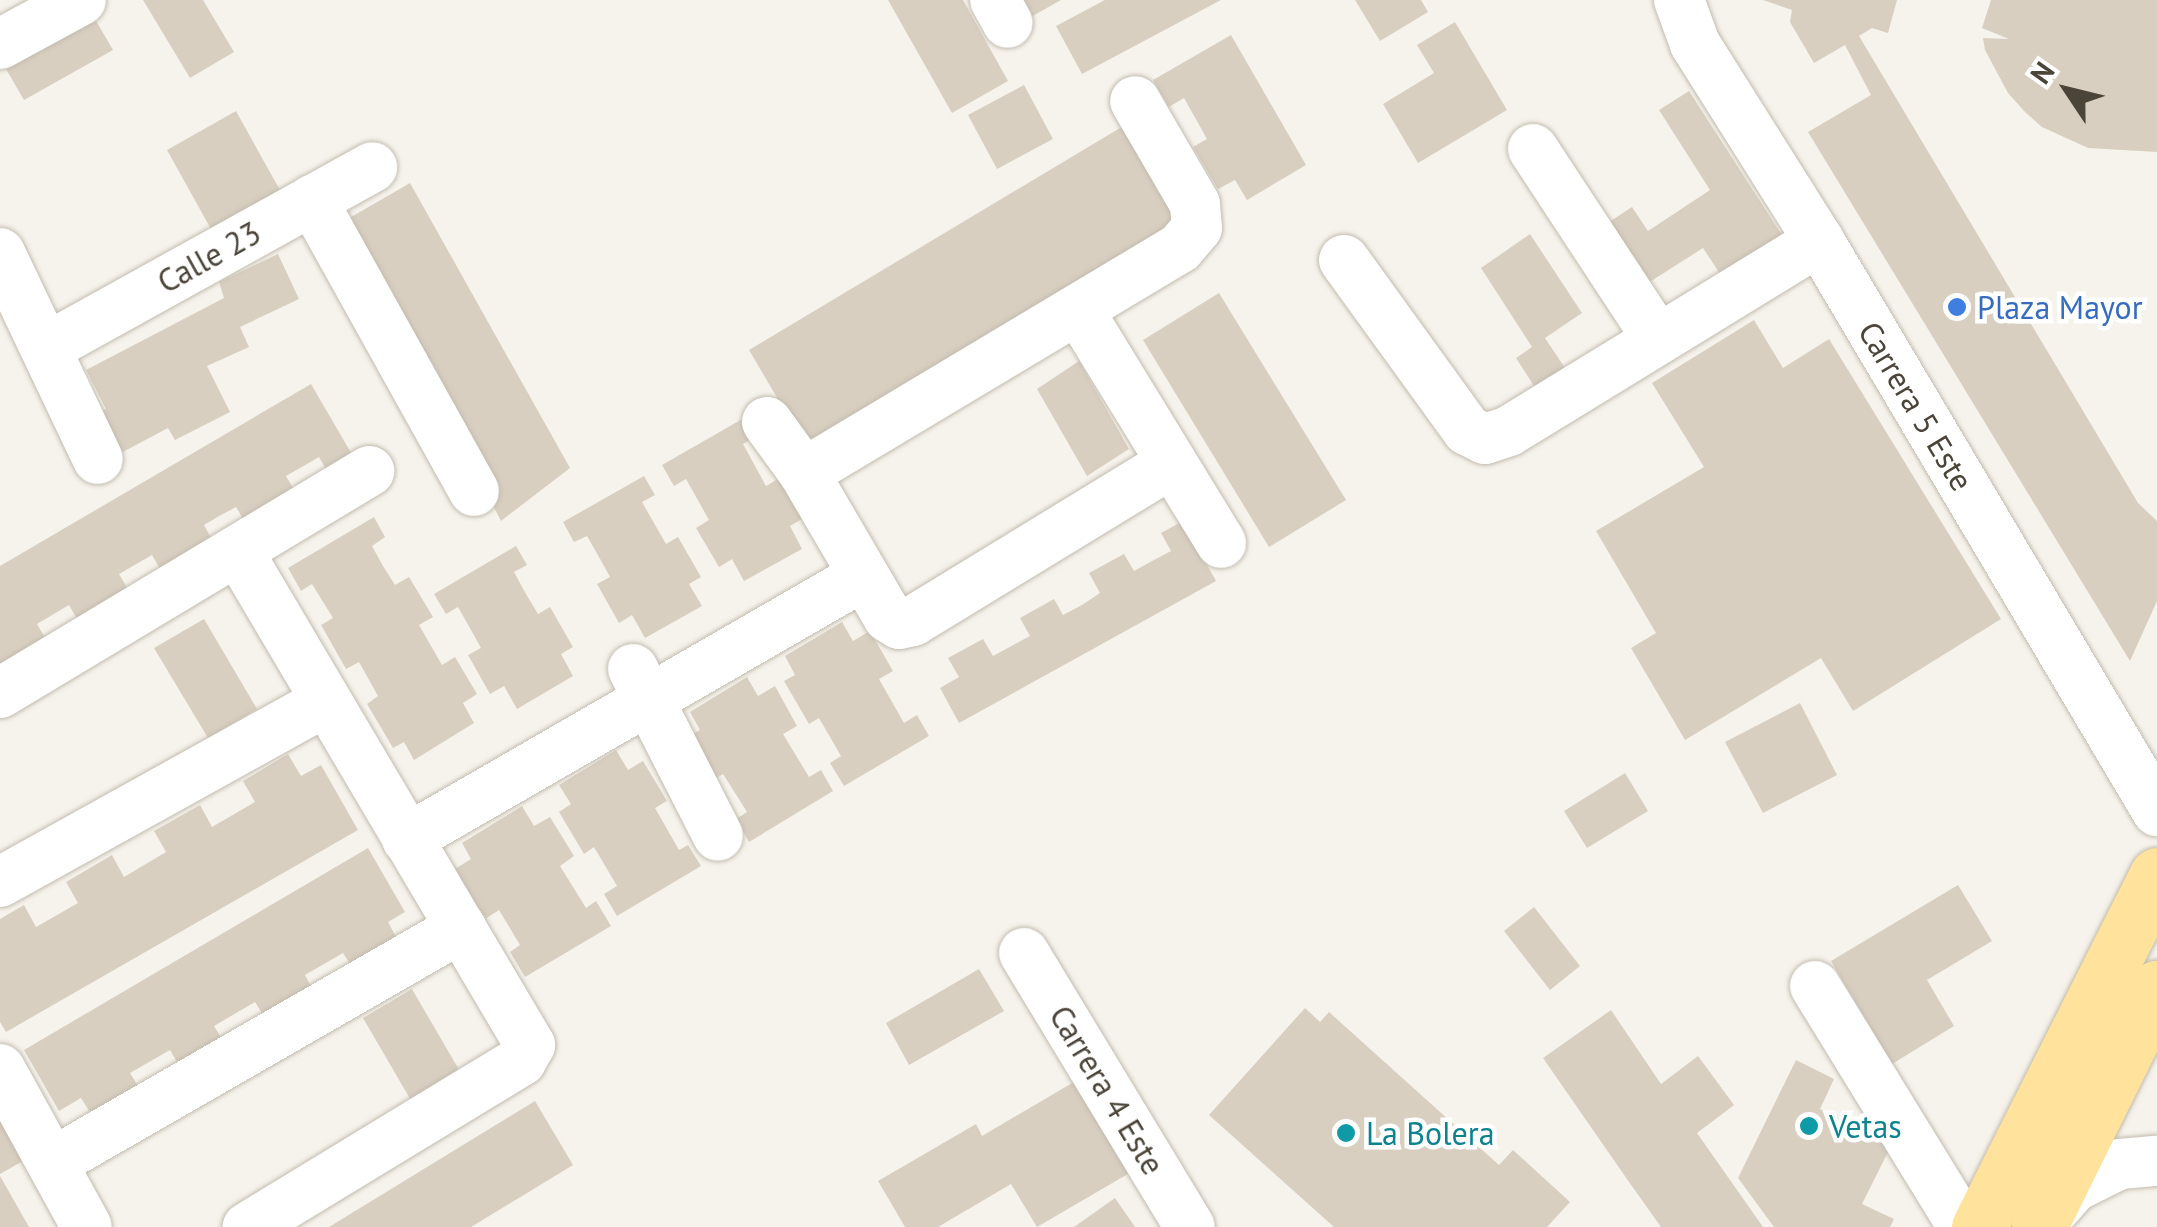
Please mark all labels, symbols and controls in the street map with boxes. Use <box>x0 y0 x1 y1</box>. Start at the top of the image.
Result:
north arrow <box>2017 40 2117 140</box>
text: N <box>2022 54 2062 91</box>
street label: Calle 23 <box>151 213 267 301</box>
place label: Plaza Mayor <box>1977 288 2143 326</box>
marker: Plaza Mayor <box>1946 296 1968 318</box>
street label: Carrera 5 Este <box>1851 315 1981 497</box>
street label: Carrera 4 Este <box>1042 999 1172 1181</box>
place label: Vetas <box>1829 1107 1902 1145</box>
place label: La Bolera <box>1366 1114 1495 1152</box>
marker: Vetas <box>1798 1115 1820 1137</box>
marker: La Bolera <box>1335 1122 1357 1144</box>

